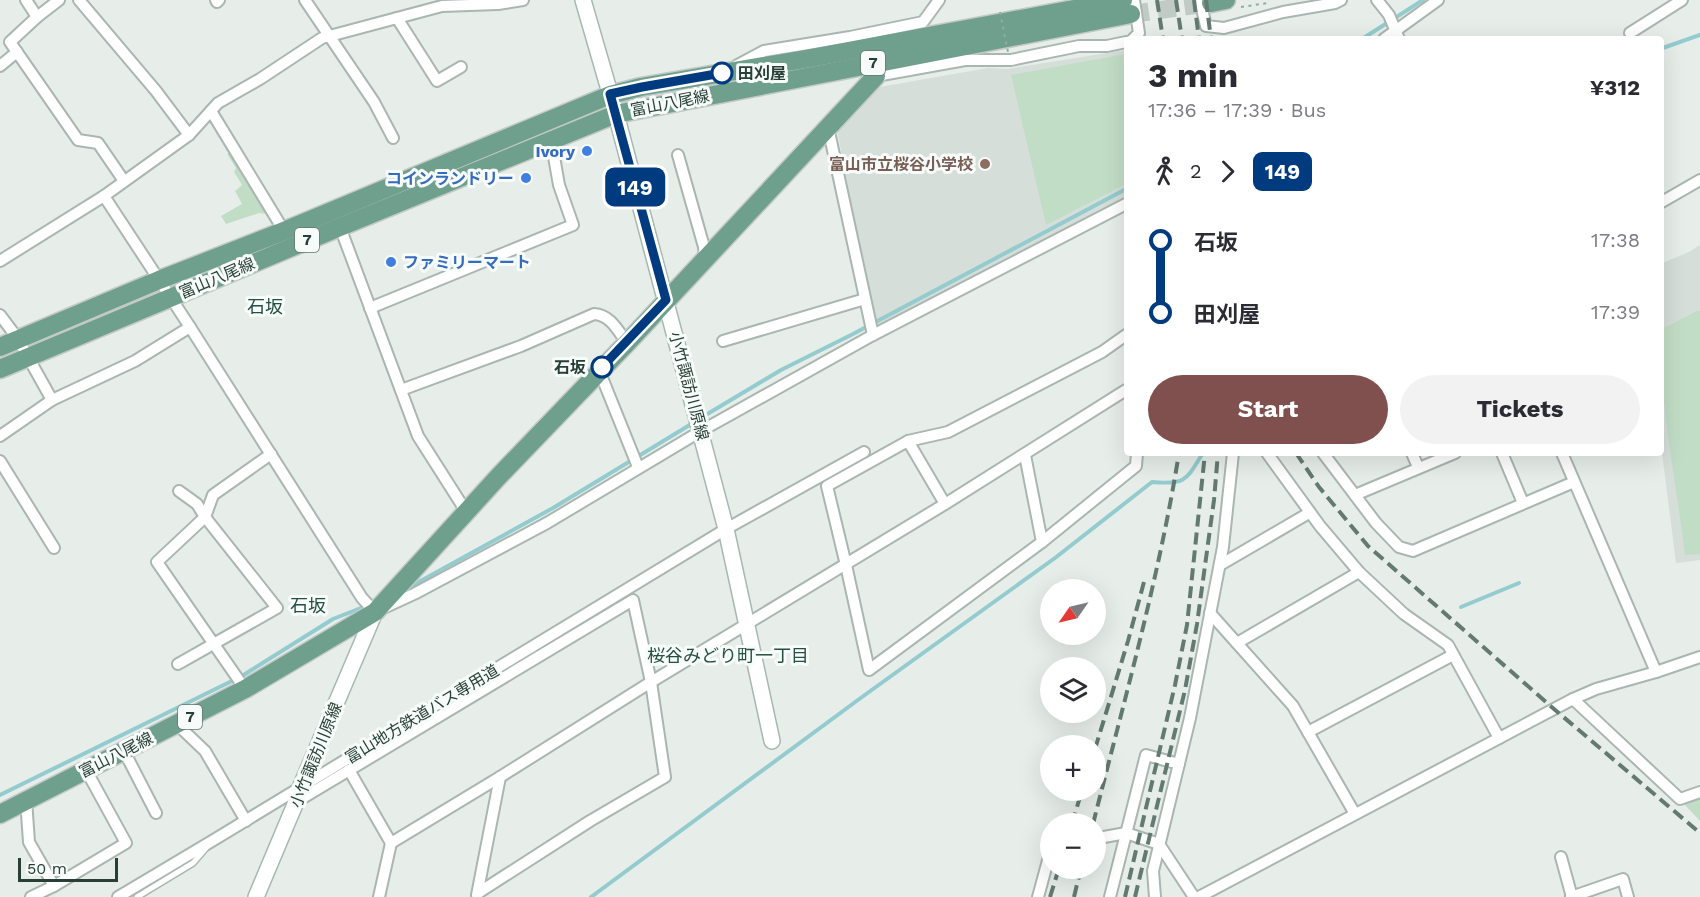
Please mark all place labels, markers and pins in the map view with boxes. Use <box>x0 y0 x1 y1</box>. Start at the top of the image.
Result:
marker: 田刈屋 <box>711 62 733 84</box>
place label: 田刈屋 <box>738 64 786 83</box>
place label: Ivory <box>536 142 576 161</box>
marker: Ivory <box>580 144 594 158</box>
place label: 富山市立桜谷小学校 <box>829 155 973 174</box>
marker: 富山市立桜谷小学校 <box>978 157 992 171</box>
place label: コインランドリー <box>386 169 514 188</box>
marker: コインランドリー <box>519 171 533 185</box>
place label: ファミリーマート <box>403 253 531 272</box>
marker: ファミリーマート <box>384 255 398 269</box>
marker: 石坂 <box>591 356 613 378</box>
place label: 石坂 <box>554 358 586 377</box>

